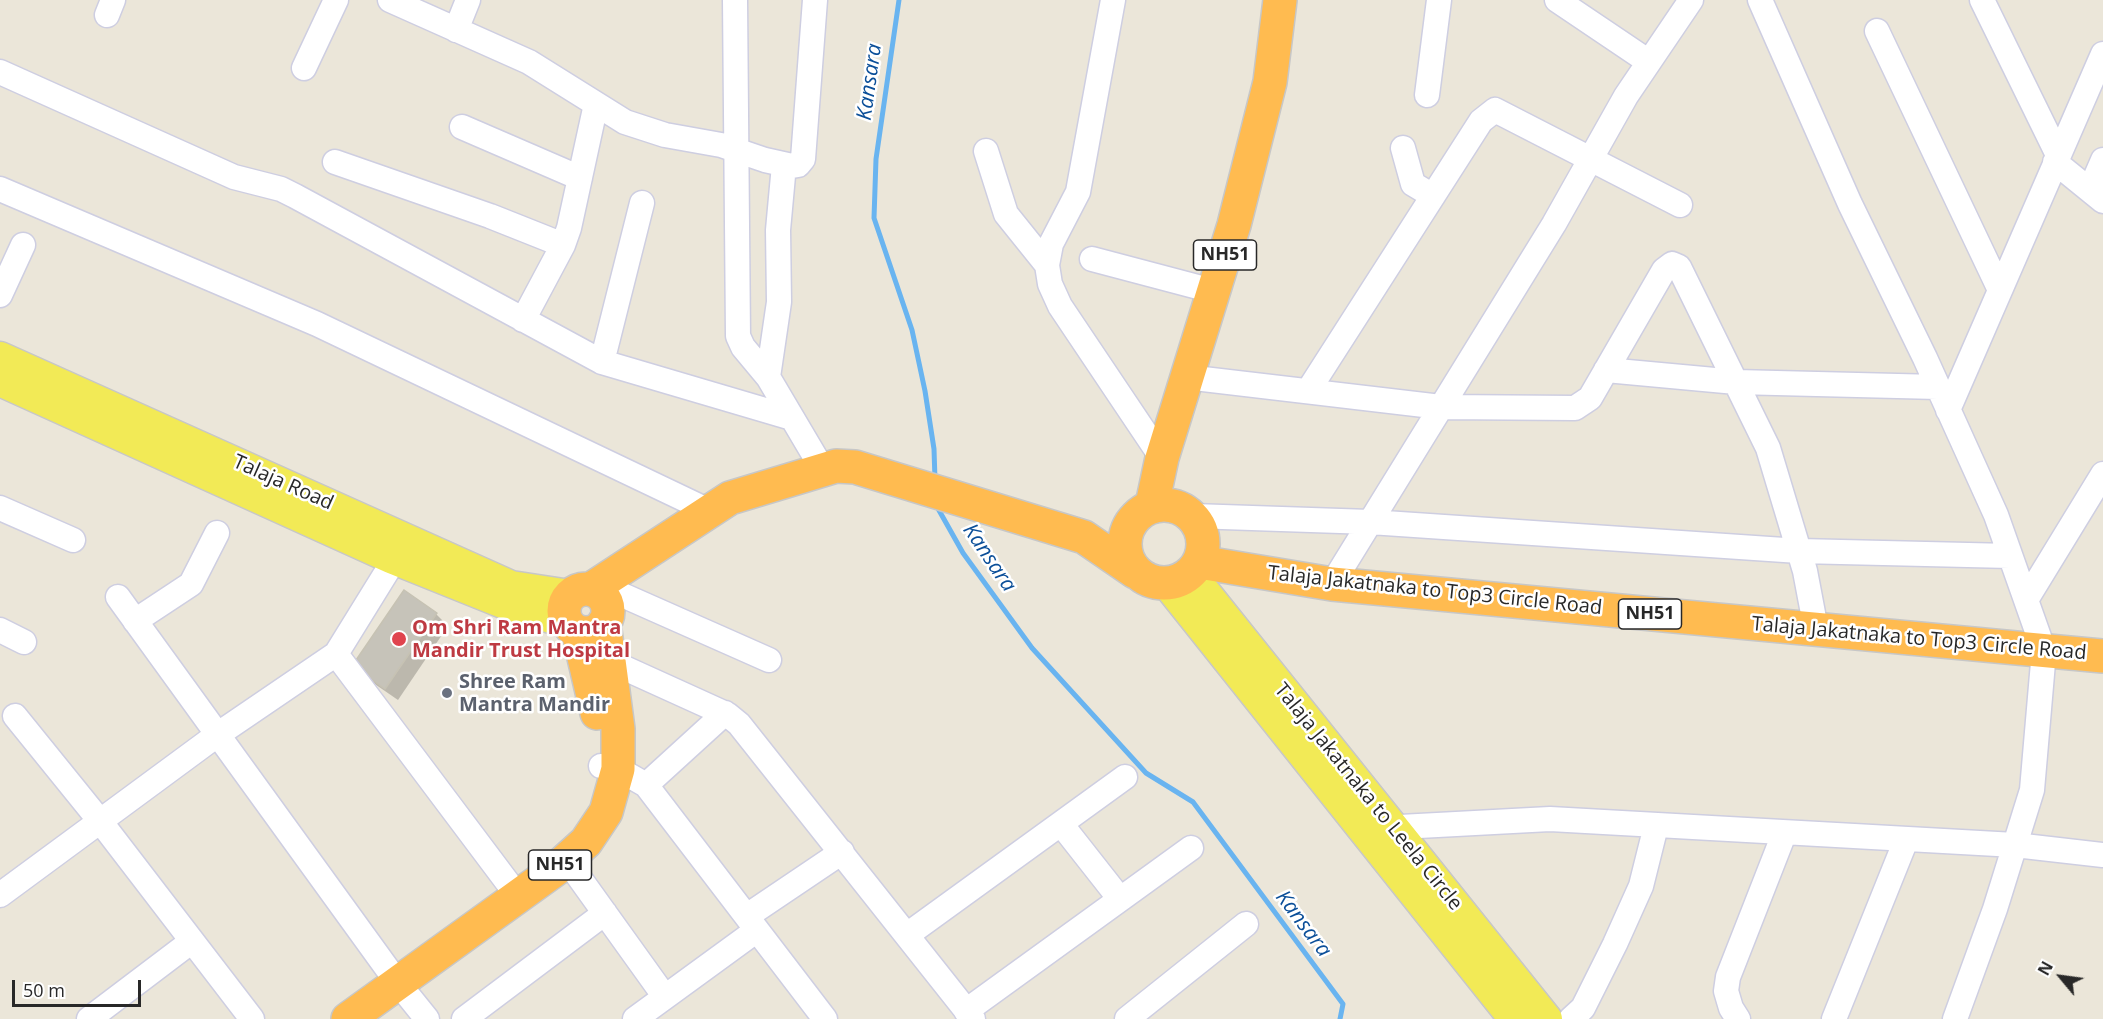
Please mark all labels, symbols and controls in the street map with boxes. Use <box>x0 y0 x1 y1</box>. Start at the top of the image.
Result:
water label: Kansara <box>852 42 888 122</box>
road number: NH51 <box>1194 240 1256 270</box>
street label: Talaja Road <box>229 450 337 516</box>
water label: Kansara <box>957 519 1021 597</box>
street label: Talaja Jakatnaka to Top3 Circle Road <box>1267 562 1603 620</box>
road number: NH51 <box>1618 599 1682 629</box>
street label: Talaja Jakatnaka to Top3 Circle Road <box>1751 612 2087 666</box>
place label: Om Shri Ram Mantra Mandir Trust Hospital <box>412 616 630 663</box>
marker: Om Shri Ram Mantra Mandir Trust Hospital <box>390 630 408 648</box>
place label: Shree Ram Mantra Mandir <box>459 670 610 717</box>
street label: Talaja Jakatnaka to Leela Circle <box>1269 679 1467 915</box>
marker: Shree Ram Mantra Mandir <box>440 686 454 700</box>
road number: NH51 <box>528 850 592 880</box>
water label: Kansara <box>1270 886 1336 962</box>
north arrow <box>2031 947 2091 1007</box>
text: N <box>2032 957 2058 979</box>
scale bar <box>15 968 144 1006</box>
text: 50 m <box>23 978 65 1002</box>

